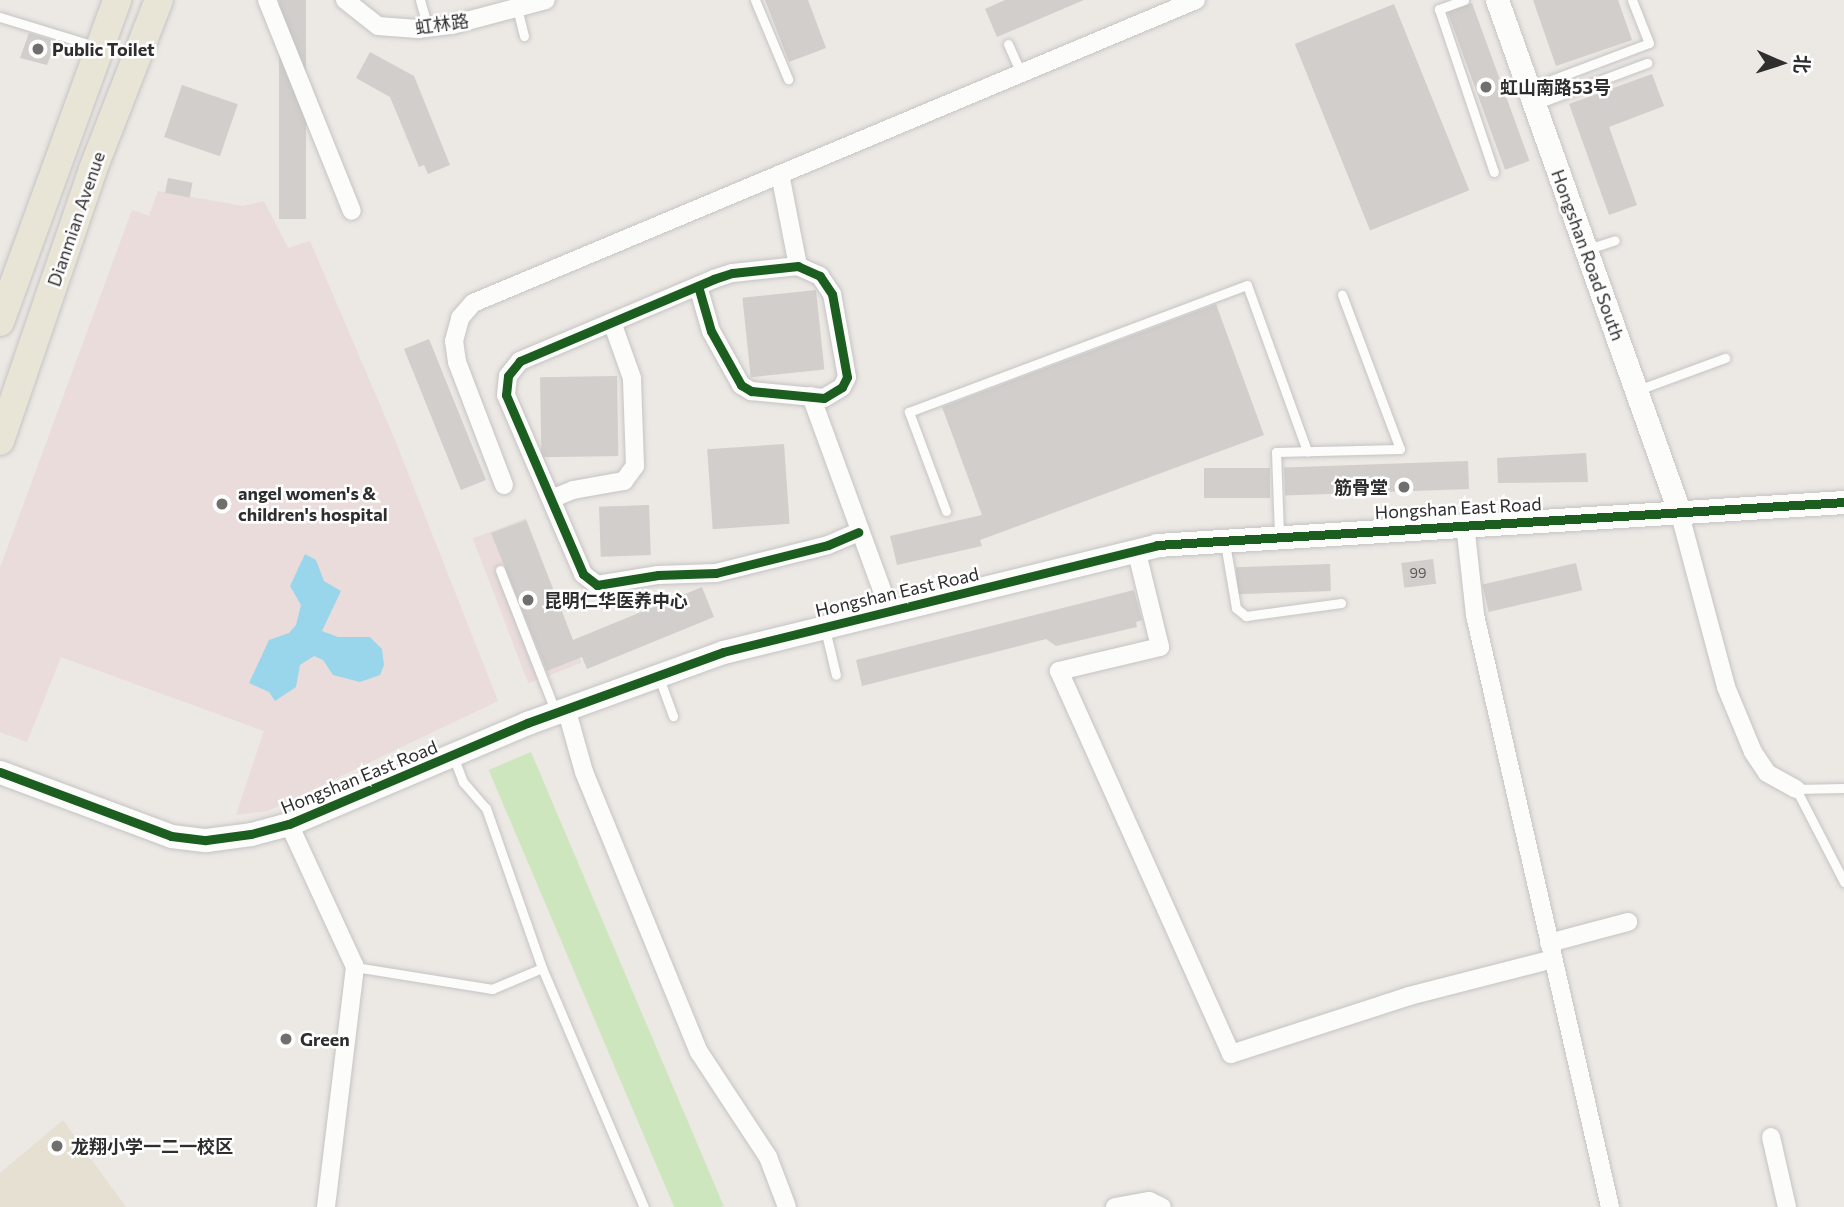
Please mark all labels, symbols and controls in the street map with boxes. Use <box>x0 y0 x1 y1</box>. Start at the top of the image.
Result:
street label: 虹林路 <box>414 10 470 38</box>
north arrow <box>1746 28 1816 98</box>
place label: Public Toilet <box>52 38 155 60</box>
marker: Public Toilet <box>30 41 46 57</box>
text: 北 <box>1790 54 1814 74</box>
place label: 虹山南路53号 <box>1500 76 1611 98</box>
marker: 虹山南路53号 <box>1478 79 1494 95</box>
street label: Dianmian Avenue <box>43 149 109 289</box>
street label: Hongshan Road South <box>1547 166 1629 344</box>
place label: 筋骨堂 <box>1334 476 1388 498</box>
marker: 筋骨堂 <box>1394 477 1414 497</box>
place label: angel women's & children's hospital <box>238 483 388 526</box>
street label: Hongshan East Road <box>1374 493 1542 523</box>
marker: angel women's & children's hospital <box>212 494 232 514</box>
street label: Hongshan East Road <box>813 563 981 621</box>
house number: 99 <box>1410 565 1426 581</box>
place label: 昆明仁华医养中心 <box>544 589 688 611</box>
marker: 昆明仁华医养中心 <box>518 590 538 610</box>
street label: Hongshan East Road <box>277 736 441 818</box>
place label: Green <box>300 1028 350 1050</box>
marker: Green <box>278 1031 294 1047</box>
place label: 龙翔小学一二一校区 <box>71 1135 233 1157</box>
marker: 龙翔小学一二一校区 <box>49 1138 65 1154</box>

